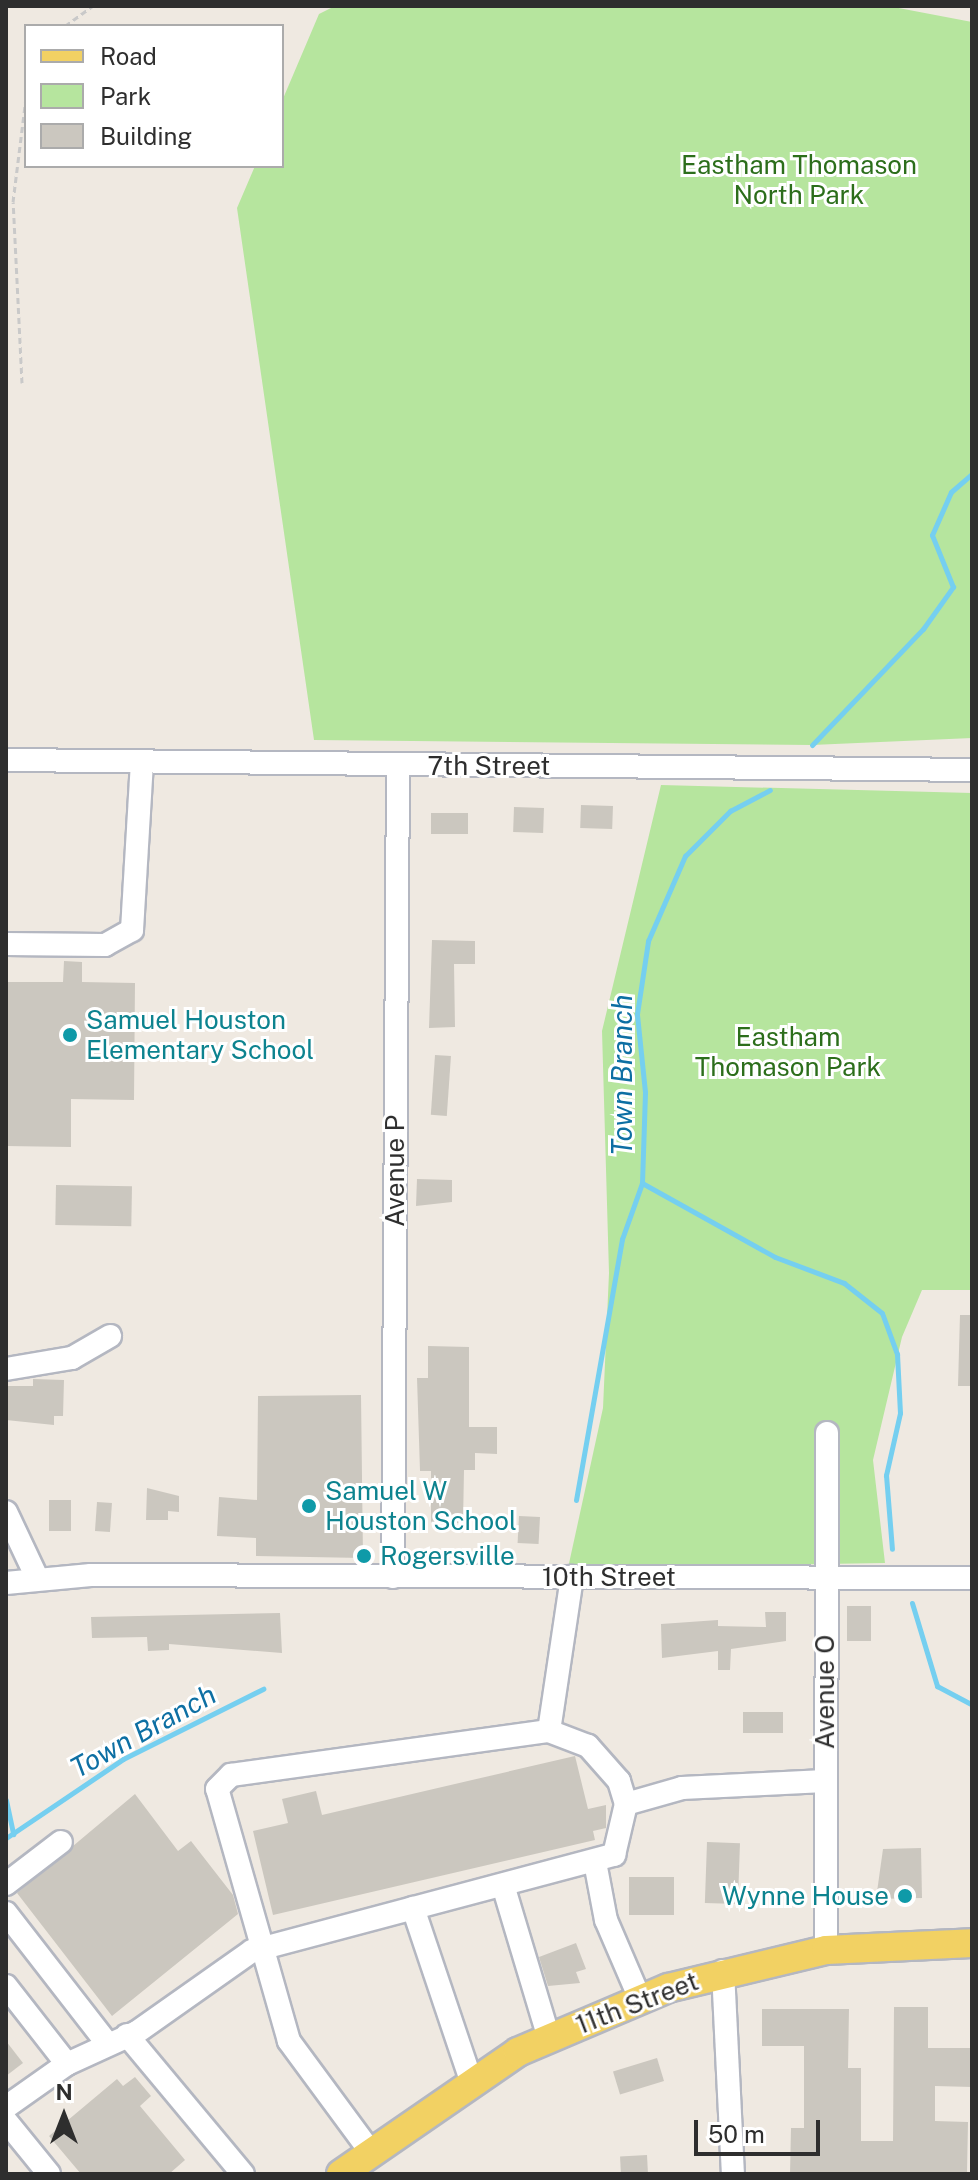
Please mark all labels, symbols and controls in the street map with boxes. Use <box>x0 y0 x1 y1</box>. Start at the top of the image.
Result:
legend <box>24 24 284 168</box>
text: Road <box>100 42 157 70</box>
text: Park <box>100 82 151 110</box>
text: Building <box>100 122 192 150</box>
park label: Eastham Thomason North Park <box>681 149 917 210</box>
street label: 7th Street <box>428 750 550 782</box>
water label: Town Branch <box>605 994 639 1156</box>
place label: Samuel Houston Elementary School <box>86 1004 314 1066</box>
park label: Eastham Thomason Park <box>695 1021 881 1082</box>
marker: Samuel Houston Elementary School <box>61 1026 79 1044</box>
street label: Avenue P <box>379 1115 411 1227</box>
place label: Samuel W Houston School <box>325 1475 517 1536</box>
marker: Samuel W Houston School <box>300 1497 318 1515</box>
place label: Rogersville <box>380 1540 515 1572</box>
marker: Rogersville <box>355 1547 373 1565</box>
street label: 10th Street <box>542 1561 676 1593</box>
street label: Avenue O <box>809 1635 841 1749</box>
water label: Town Branch <box>64 1677 222 1785</box>
place label: Wynne House <box>722 1880 889 1912</box>
marker: Wynne House <box>896 1887 914 1905</box>
street label: 11th Street <box>571 1965 703 2041</box>
north arrow <box>24 2076 104 2156</box>
text: N <box>55 2079 73 2105</box>
scale bar <box>698 2104 824 2154</box>
text: 50 m <box>708 2120 765 2148</box>

